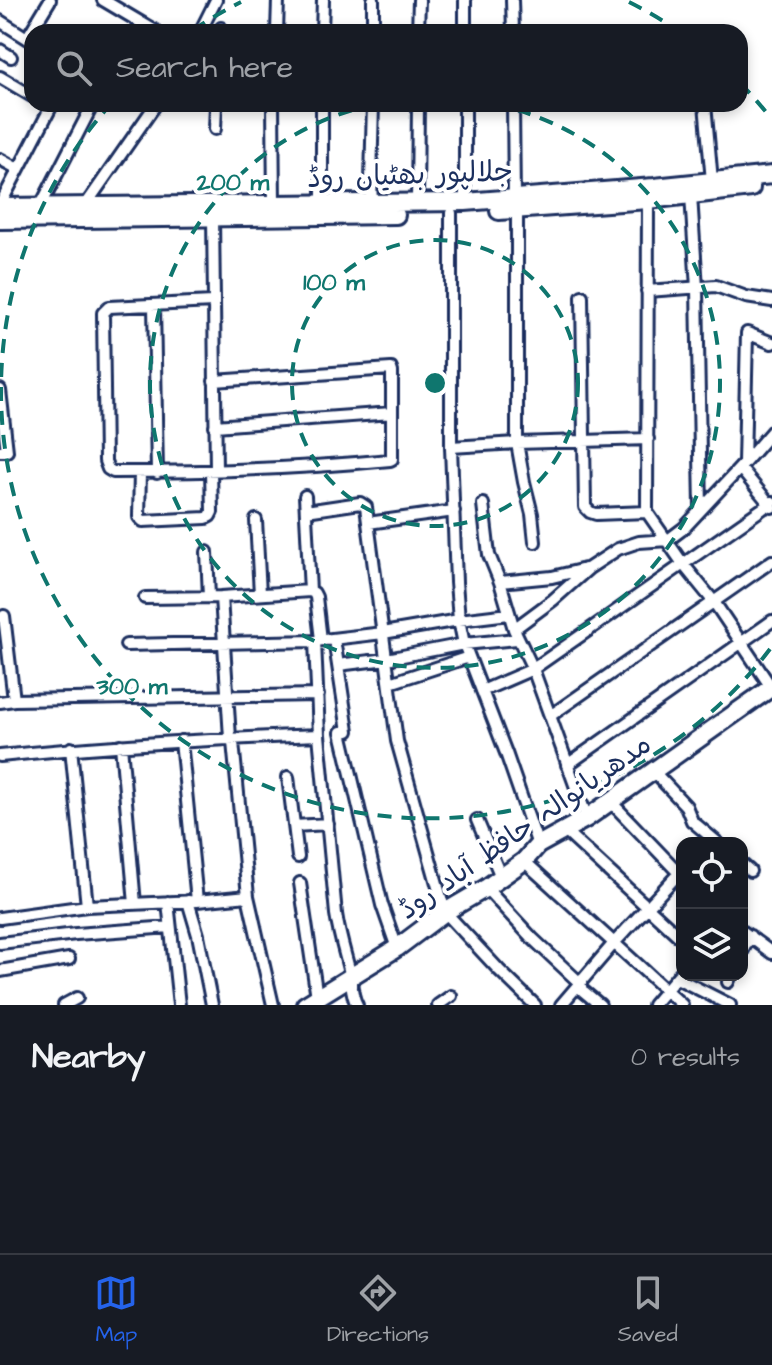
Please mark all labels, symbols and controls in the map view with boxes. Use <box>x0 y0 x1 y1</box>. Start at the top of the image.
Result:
search box <box>24 24 748 112</box>
icon: search <box>52 46 96 90</box>
text: Search here <box>116 47 293 89</box>
street label: جلالپور بھٹیاں روڈ <box>307 152 513 198</box>
text: 200 m <box>196 166 269 200</box>
text: 100 m <box>303 266 365 300</box>
centre of rings <box>421 369 449 397</box>
text: 300 m <box>96 670 168 704</box>
street label: مدھریانوالہ حافظ آباد روڈ <box>391 725 659 929</box>
map controls <box>676 837 748 981</box>
button: locate <box>676 837 748 909</box>
button: layers <box>676 909 748 981</box>
text: Nearby <box>32 1033 146 1081</box>
text: 0 results <box>631 1039 740 1075</box>
tab: Map <box>94 1271 138 1350</box>
tab: Directions <box>327 1271 429 1350</box>
tab: Saved <box>618 1271 678 1350</box>

